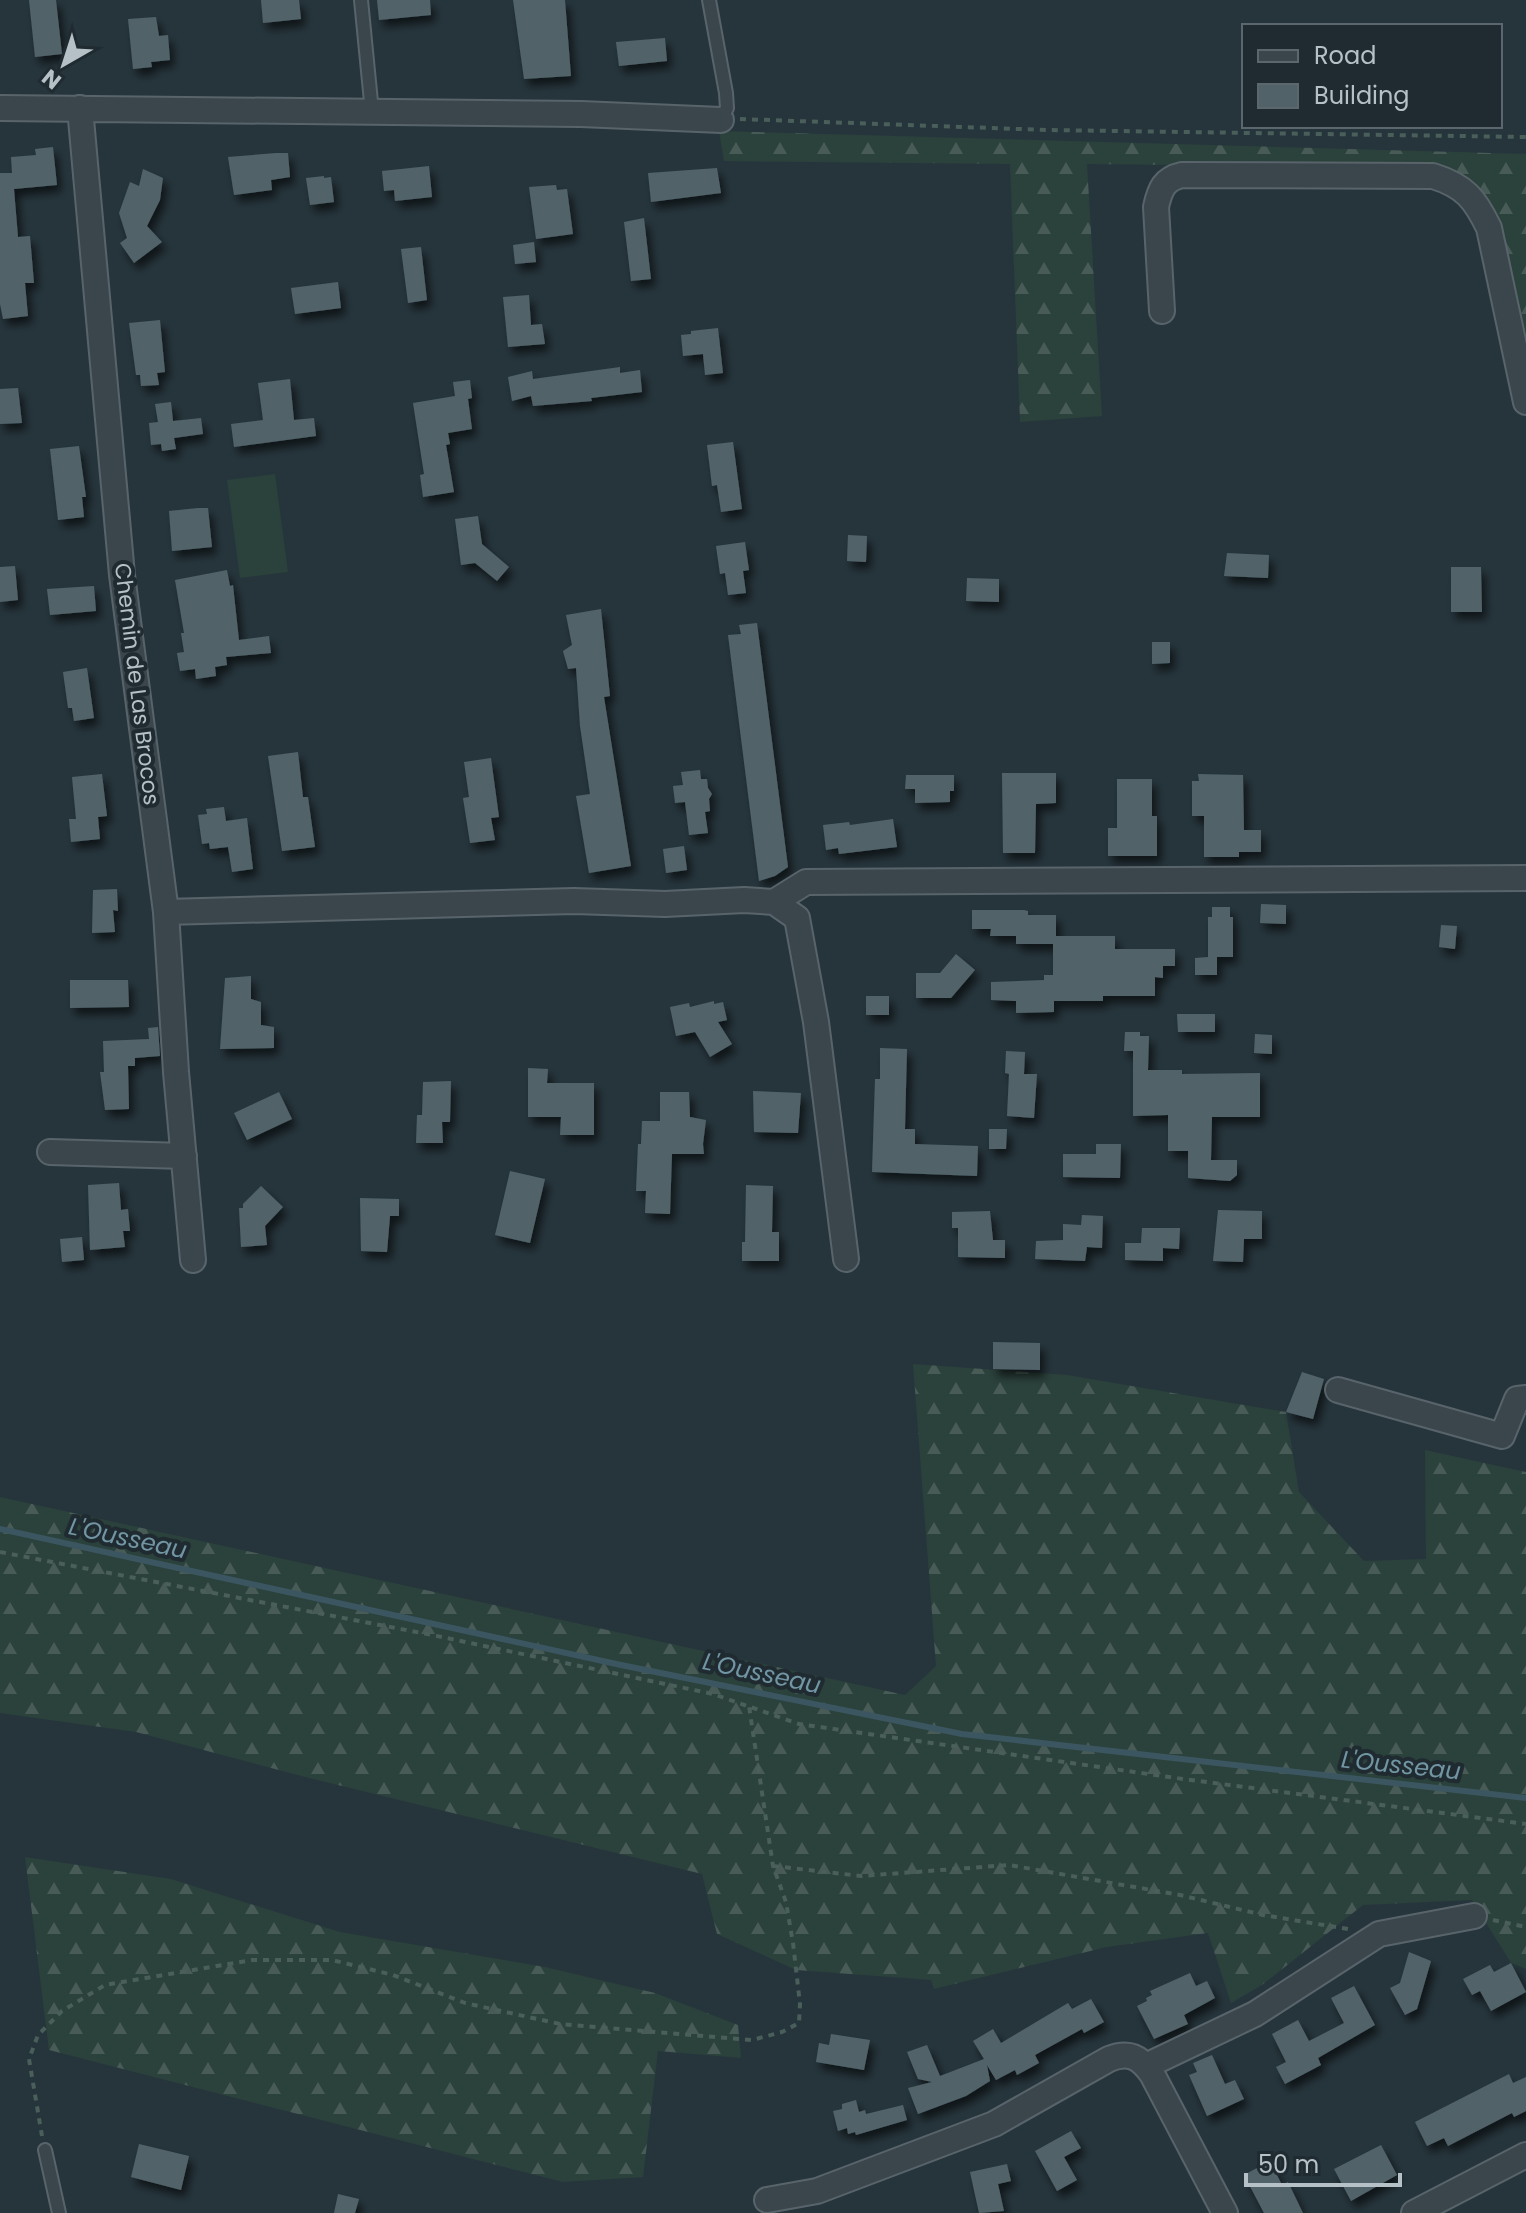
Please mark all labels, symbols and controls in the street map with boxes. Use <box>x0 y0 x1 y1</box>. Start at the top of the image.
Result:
north arrow <box>24 24 104 104</box>
legend <box>1242 24 1502 128</box>
text: Road <box>1314 39 1376 72</box>
text: N <box>36 62 68 96</box>
text: Building <box>1314 79 1410 112</box>
street label: Chemin de Las Brocos <box>107 561 167 807</box>
water label: L'Ousseau <box>66 1509 190 1567</box>
water label: L'Ousseau <box>700 1644 824 1702</box>
water label: L'Ousseau <box>1340 1742 1462 1788</box>
scale bar <box>1246 2137 1400 2187</box>
text: 50 m <box>1258 2148 1319 2181</box>

